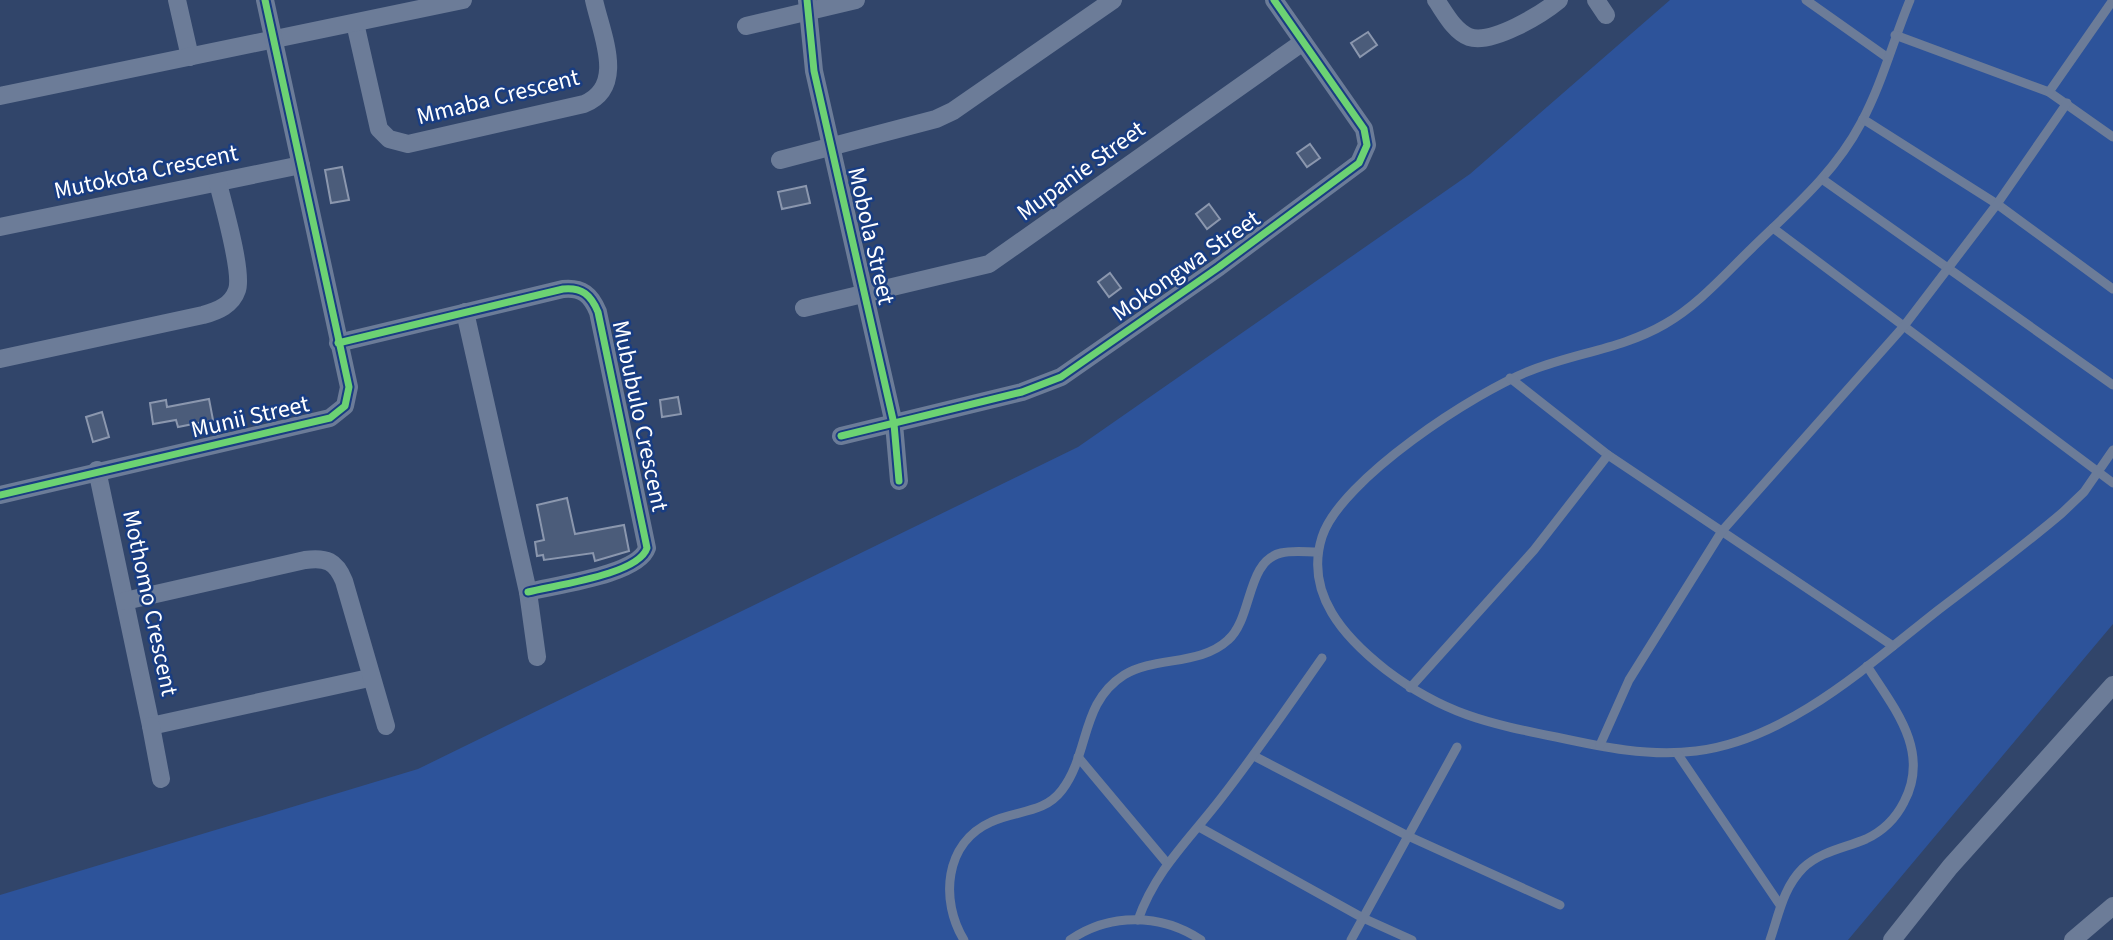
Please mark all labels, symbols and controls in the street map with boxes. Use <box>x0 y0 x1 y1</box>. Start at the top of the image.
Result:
street label: Mmaba Crescent <box>413 60 583 134</box>
street label: Mupanie Street <box>1009 112 1153 230</box>
street label: Mutokota Crescent <box>51 135 241 209</box>
street label: Mobola Street <box>838 164 904 308</box>
street label: Mokongwa Street <box>1105 202 1267 330</box>
street label: Mububulo Crescent <box>603 317 677 515</box>
street label: Munii Street <box>187 386 313 448</box>
street label: Mothomo Crescent <box>113 507 187 699</box>

